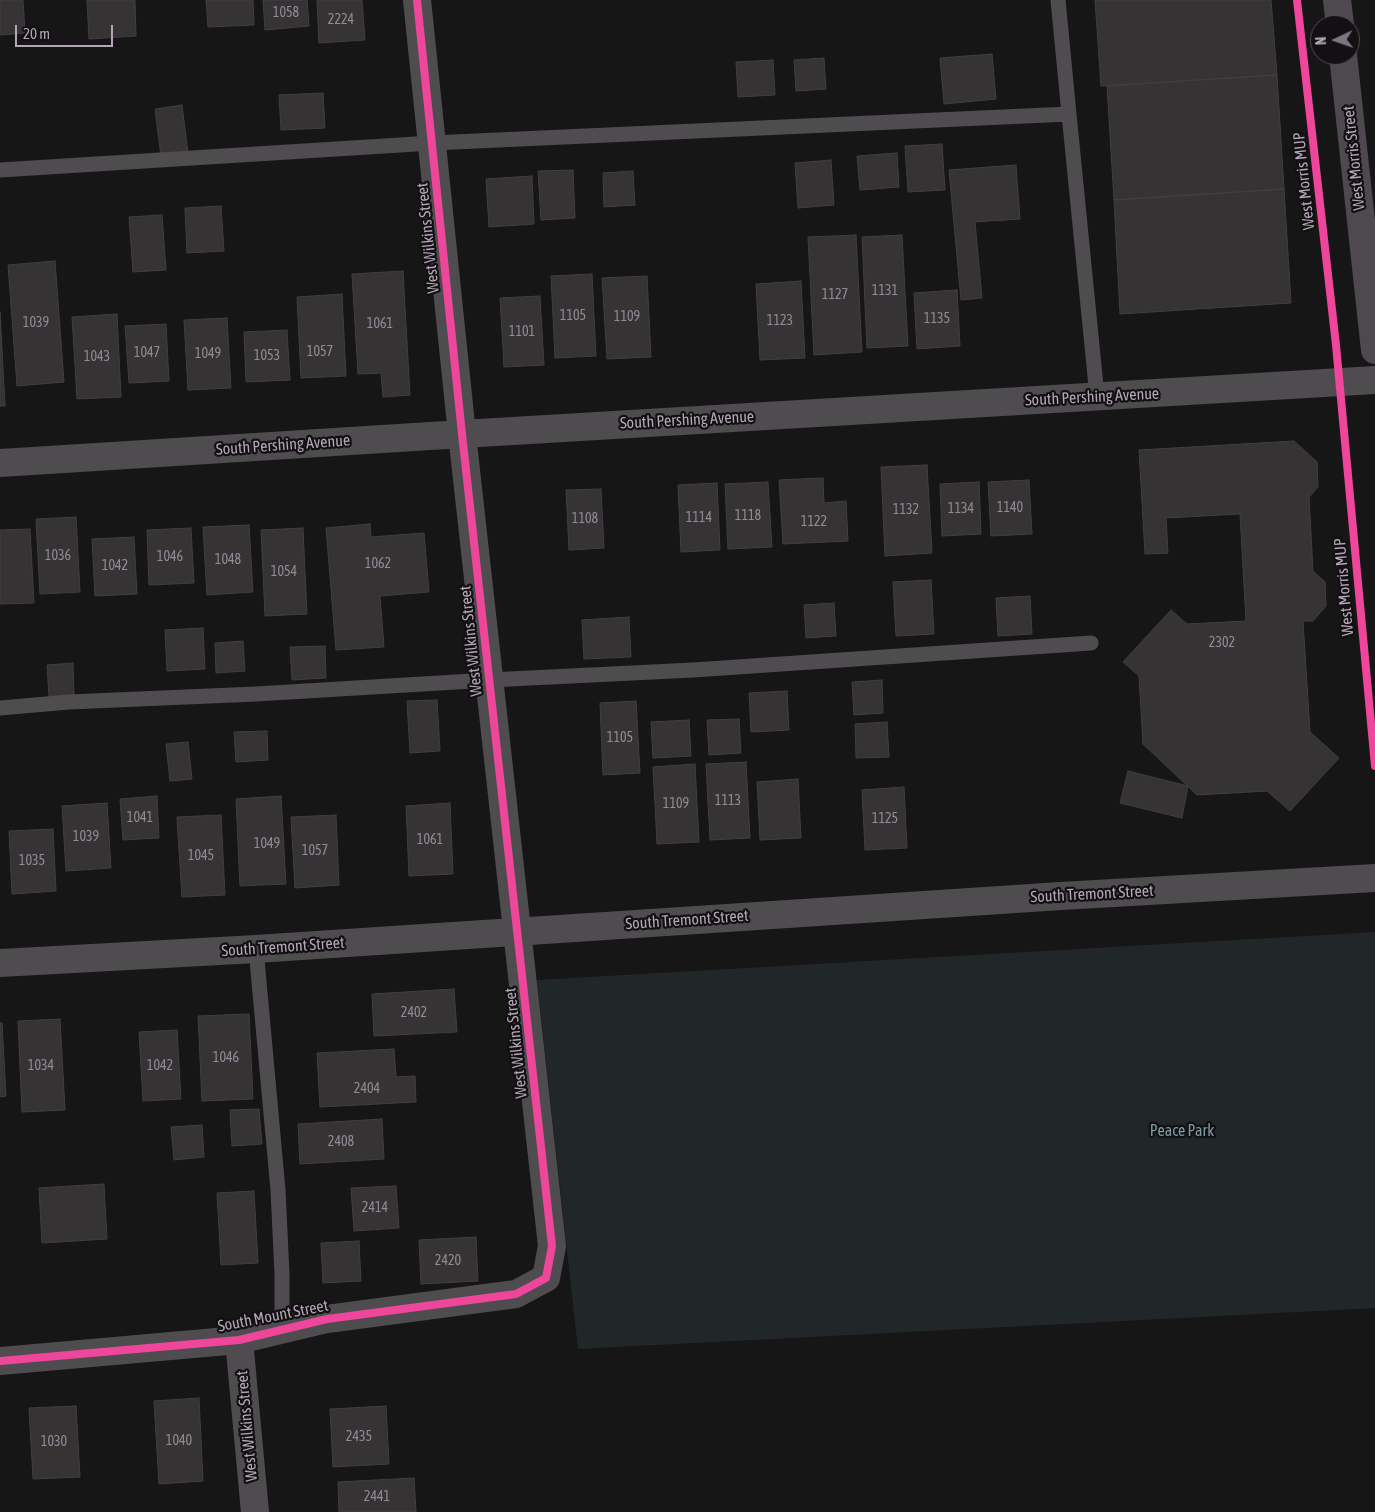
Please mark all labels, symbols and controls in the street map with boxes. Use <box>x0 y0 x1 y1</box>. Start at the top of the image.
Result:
house number: 1058 <box>273 5 299 21</box>
house number: 2224 <box>328 12 354 28</box>
scale bar <box>18 15 115 47</box>
north arrow <box>1310 15 1360 65</box>
text: 20 m <box>23 25 50 42</box>
text: N <box>1313 36 1329 45</box>
street label: West Morris Street <box>1339 105 1369 211</box>
street label: West Morris MUP <box>1289 131 1319 231</box>
street label: West Wilkins Street <box>413 182 443 294</box>
house number: 1131 <box>872 283 898 299</box>
house number: 1127 <box>822 287 848 303</box>
house number: 1105 <box>560 308 586 324</box>
house number: 1109 <box>614 309 640 325</box>
house number: 1135 <box>924 311 950 327</box>
house number: 1123 <box>767 313 793 329</box>
house number: 1039 <box>23 315 49 331</box>
house number: 1061 <box>367 316 393 332</box>
house number: 1101 <box>509 324 535 340</box>
house number: 1057 <box>307 344 333 360</box>
house number: 1047 <box>134 345 160 361</box>
house number: 1049 <box>195 346 221 362</box>
house number: 1053 <box>254 348 280 364</box>
house number: 1043 <box>84 349 110 365</box>
street label: South Pershing Avenue <box>1024 384 1160 410</box>
street label: South Pershing Avenue <box>619 407 755 433</box>
street label: South Pershing Avenue <box>215 431 351 459</box>
house number: 1140 <box>997 500 1023 516</box>
house number: 1134 <box>948 501 974 517</box>
house number: 1132 <box>893 502 919 518</box>
house number: 1118 <box>735 508 761 524</box>
house number: 1114 <box>686 510 712 526</box>
house number: 1108 <box>572 511 598 527</box>
house number: 1122 <box>801 514 827 530</box>
street label: West Morris MUP <box>1330 537 1358 637</box>
house number: 1036 <box>45 548 71 564</box>
house number: 1046 <box>157 549 183 565</box>
house number: 1048 <box>215 552 241 568</box>
house number: 1062 <box>365 556 391 572</box>
house number: 1042 <box>102 558 128 574</box>
house number: 1054 <box>271 564 297 580</box>
street label: West Wilkins Street <box>456 585 486 697</box>
house number: 2302 <box>1209 635 1235 651</box>
house number: 1105 <box>607 730 633 746</box>
house number: 1113 <box>715 793 741 809</box>
house number: 1109 <box>663 796 689 812</box>
house number: 1041 <box>127 810 153 826</box>
house number: 1125 <box>872 811 898 827</box>
house number: 1039 <box>73 829 99 845</box>
house number: 1061 <box>417 832 443 848</box>
house number: 1049 <box>254 836 280 852</box>
house number: 1057 <box>302 843 328 859</box>
house number: 1045 <box>188 848 214 864</box>
house number: 1035 <box>19 853 45 869</box>
street label: South Tremont Street <box>1030 881 1154 907</box>
street label: South Tremont Street <box>625 906 749 934</box>
street label: South Tremont Street <box>221 933 345 961</box>
street label: West Wilkins Street <box>501 987 531 1099</box>
house number: 2402 <box>401 1005 427 1021</box>
house number: 1046 <box>213 1050 239 1066</box>
house number: 1034 <box>28 1058 54 1074</box>
house number: 1042 <box>147 1058 173 1074</box>
house number: 2404 <box>354 1081 380 1097</box>
park label: Peace Park <box>1150 1121 1214 1141</box>
house number: 2408 <box>328 1134 354 1150</box>
house number: 2414 <box>362 1200 388 1216</box>
house number: 2420 <box>435 1253 461 1269</box>
street label: South Mount Street <box>216 1296 330 1336</box>
street label: West Wilkins Street <box>233 1370 261 1482</box>
house number: 2435 <box>346 1429 372 1445</box>
house number: 1040 <box>166 1433 192 1449</box>
house number: 1030 <box>41 1434 67 1450</box>
house number: 2441 <box>364 1489 390 1505</box>

